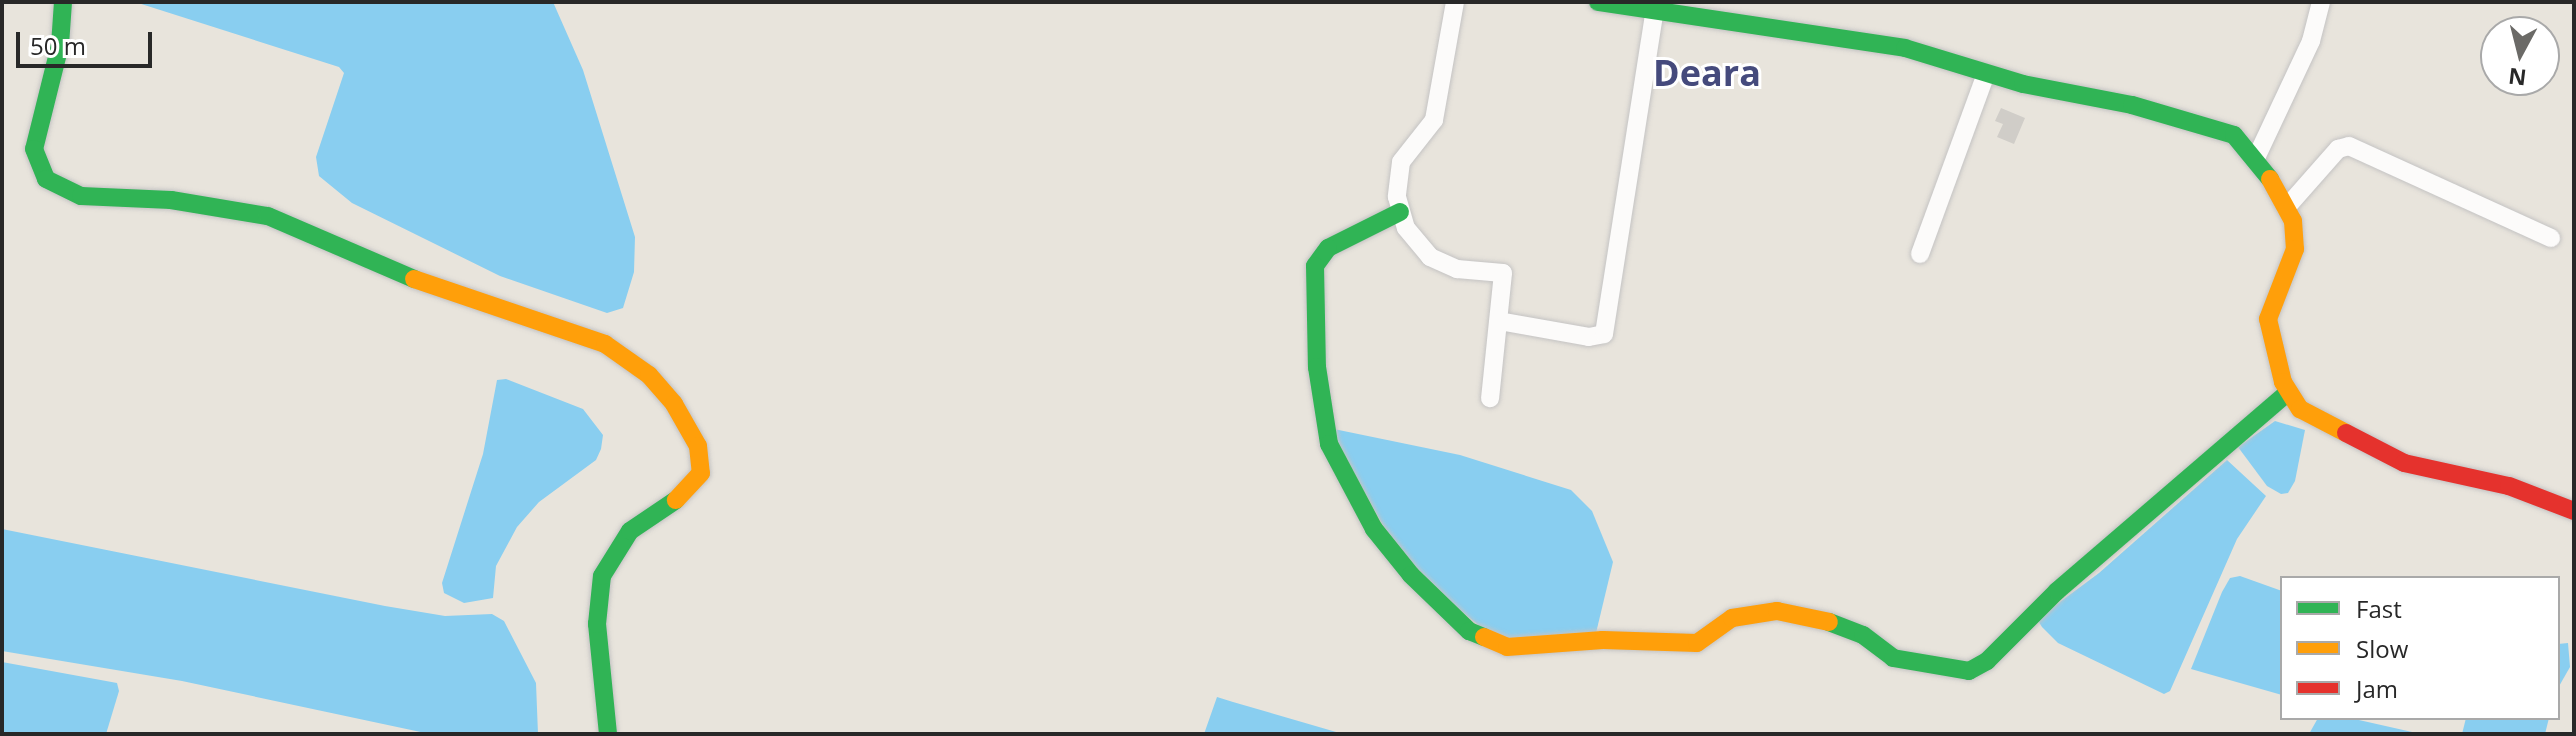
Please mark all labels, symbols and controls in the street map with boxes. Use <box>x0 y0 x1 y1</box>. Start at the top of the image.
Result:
scale bar <box>20 16 156 66</box>
north arrow <box>2480 16 2560 96</box>
text: 50 m <box>30 29 86 62</box>
district label: Deara <box>1653 51 1761 95</box>
text: N <box>2507 62 2528 94</box>
legend <box>2280 576 2560 720</box>
text: Fast <box>2356 592 2402 625</box>
text: Slow <box>2356 632 2408 665</box>
text: Jam <box>2356 672 2398 705</box>

